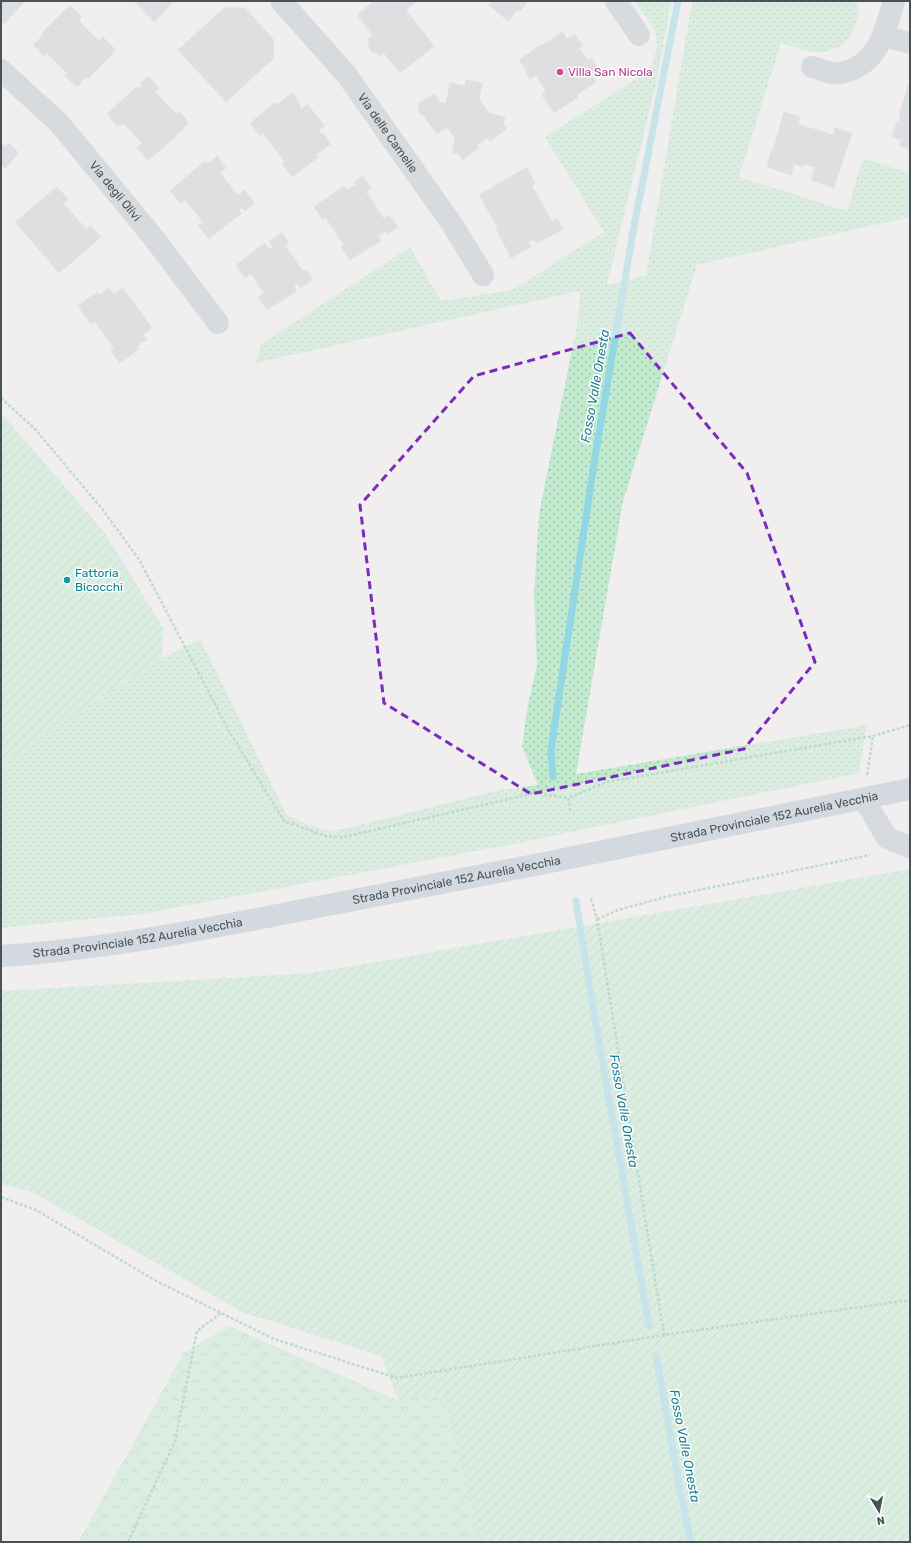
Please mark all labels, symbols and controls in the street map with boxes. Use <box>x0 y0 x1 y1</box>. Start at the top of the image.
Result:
place label: Villa San Nicola <box>568 65 653 79</box>
marker: Villa San Nicola <box>555 67 565 77</box>
street label: Via delle Camelie <box>355 90 421 176</box>
street label: Via degli Olivi <box>86 158 144 224</box>
water label: Fosso Valle Onesta <box>578 328 612 444</box>
place label: Fattoria Bicocchi <box>75 566 123 594</box>
marker: Fattoria Bicocchi <box>62 575 72 585</box>
street label: Strada Provinciale 152 Aurelia Vecchia <box>669 789 879 845</box>
street label: Strada Provinciale 152 Aurelia Vecchia <box>351 853 562 907</box>
street label: Strada Provinciale 152 Aurelia Vecchia <box>32 915 244 960</box>
water label: Fosso Valle Onesta <box>607 1053 641 1169</box>
water label: Fosso Valle Onesta <box>667 1388 703 1504</box>
north arrow <box>859 1491 899 1531</box>
text: N <box>876 1513 886 1527</box>

